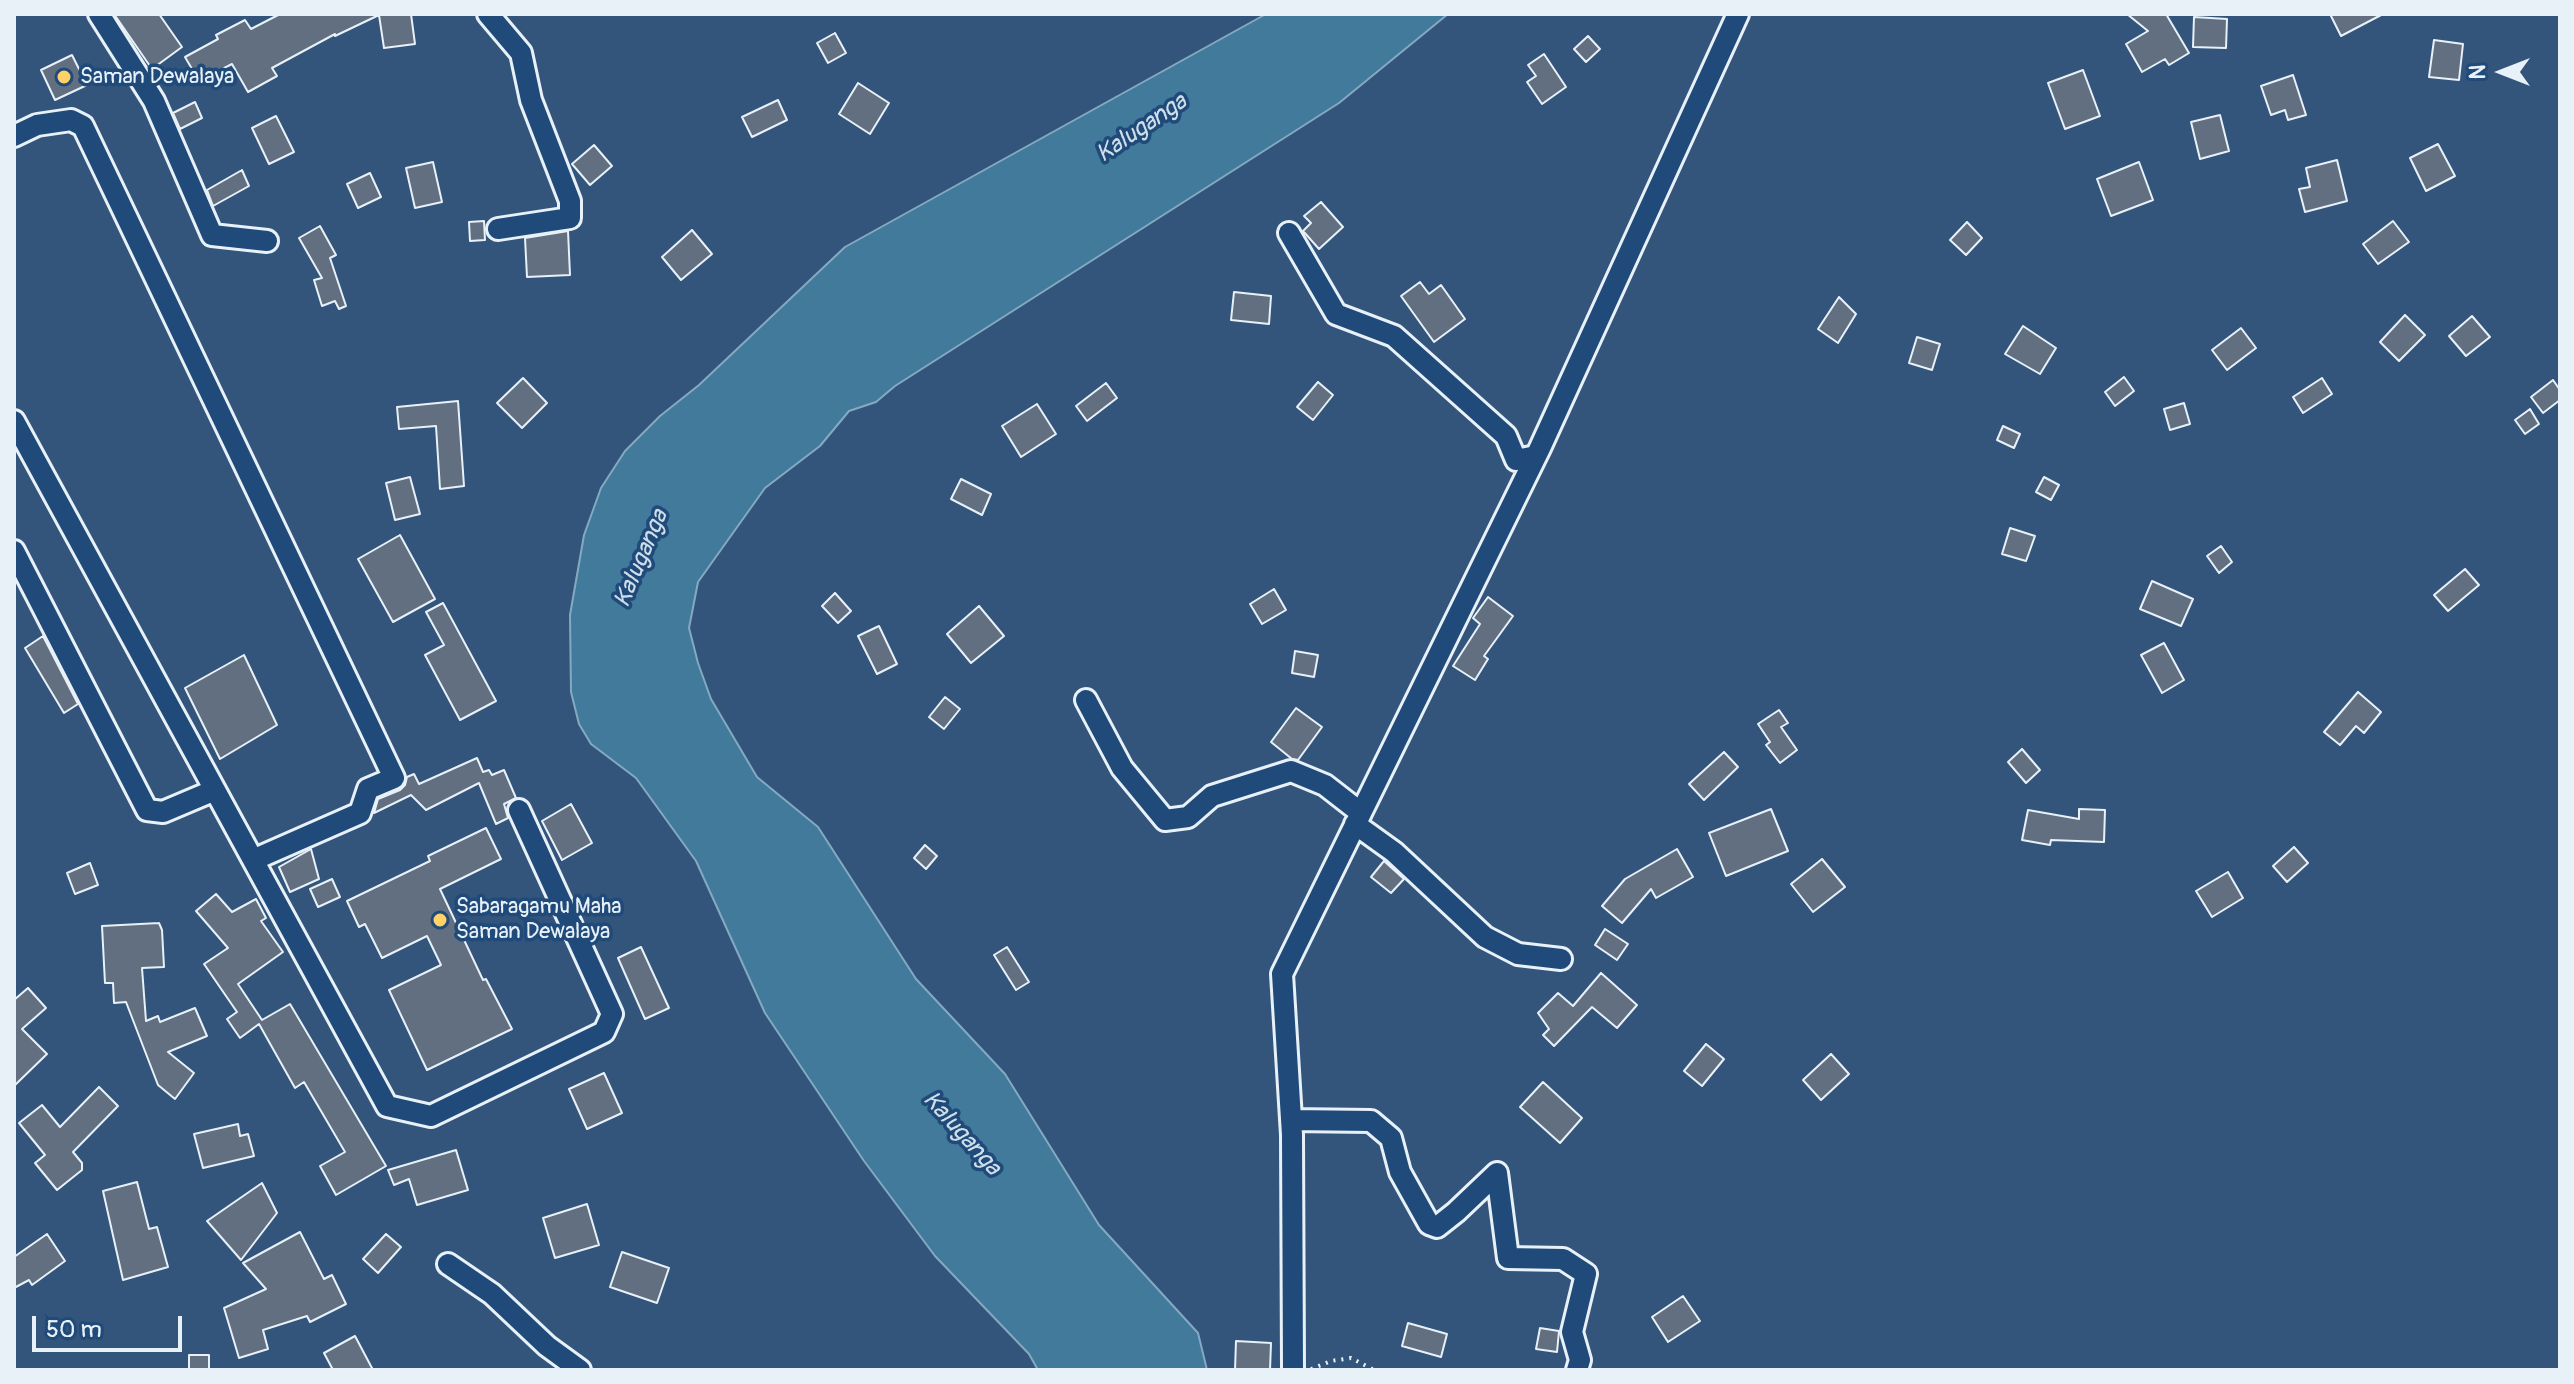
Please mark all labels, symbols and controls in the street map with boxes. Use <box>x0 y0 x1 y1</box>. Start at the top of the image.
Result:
north arrow <box>2462 32 2542 112</box>
place label: Saman Dewalaya <box>80 64 234 90</box>
text: N <box>2464 65 2492 79</box>
marker: Saman Dewalaya <box>55 68 73 86</box>
water label: Kaluganga <box>1091 88 1193 170</box>
water label: Kaluganga <box>609 506 675 612</box>
place label: Sabaragamu Maha Saman Dewalaya <box>456 894 621 946</box>
marker: Sabaragamu Maha Saman Dewalaya <box>431 911 449 929</box>
water label: Kaluganga <box>916 1086 1006 1182</box>
scale bar <box>36 1300 186 1350</box>
text: 50 m <box>46 1315 102 1344</box>

